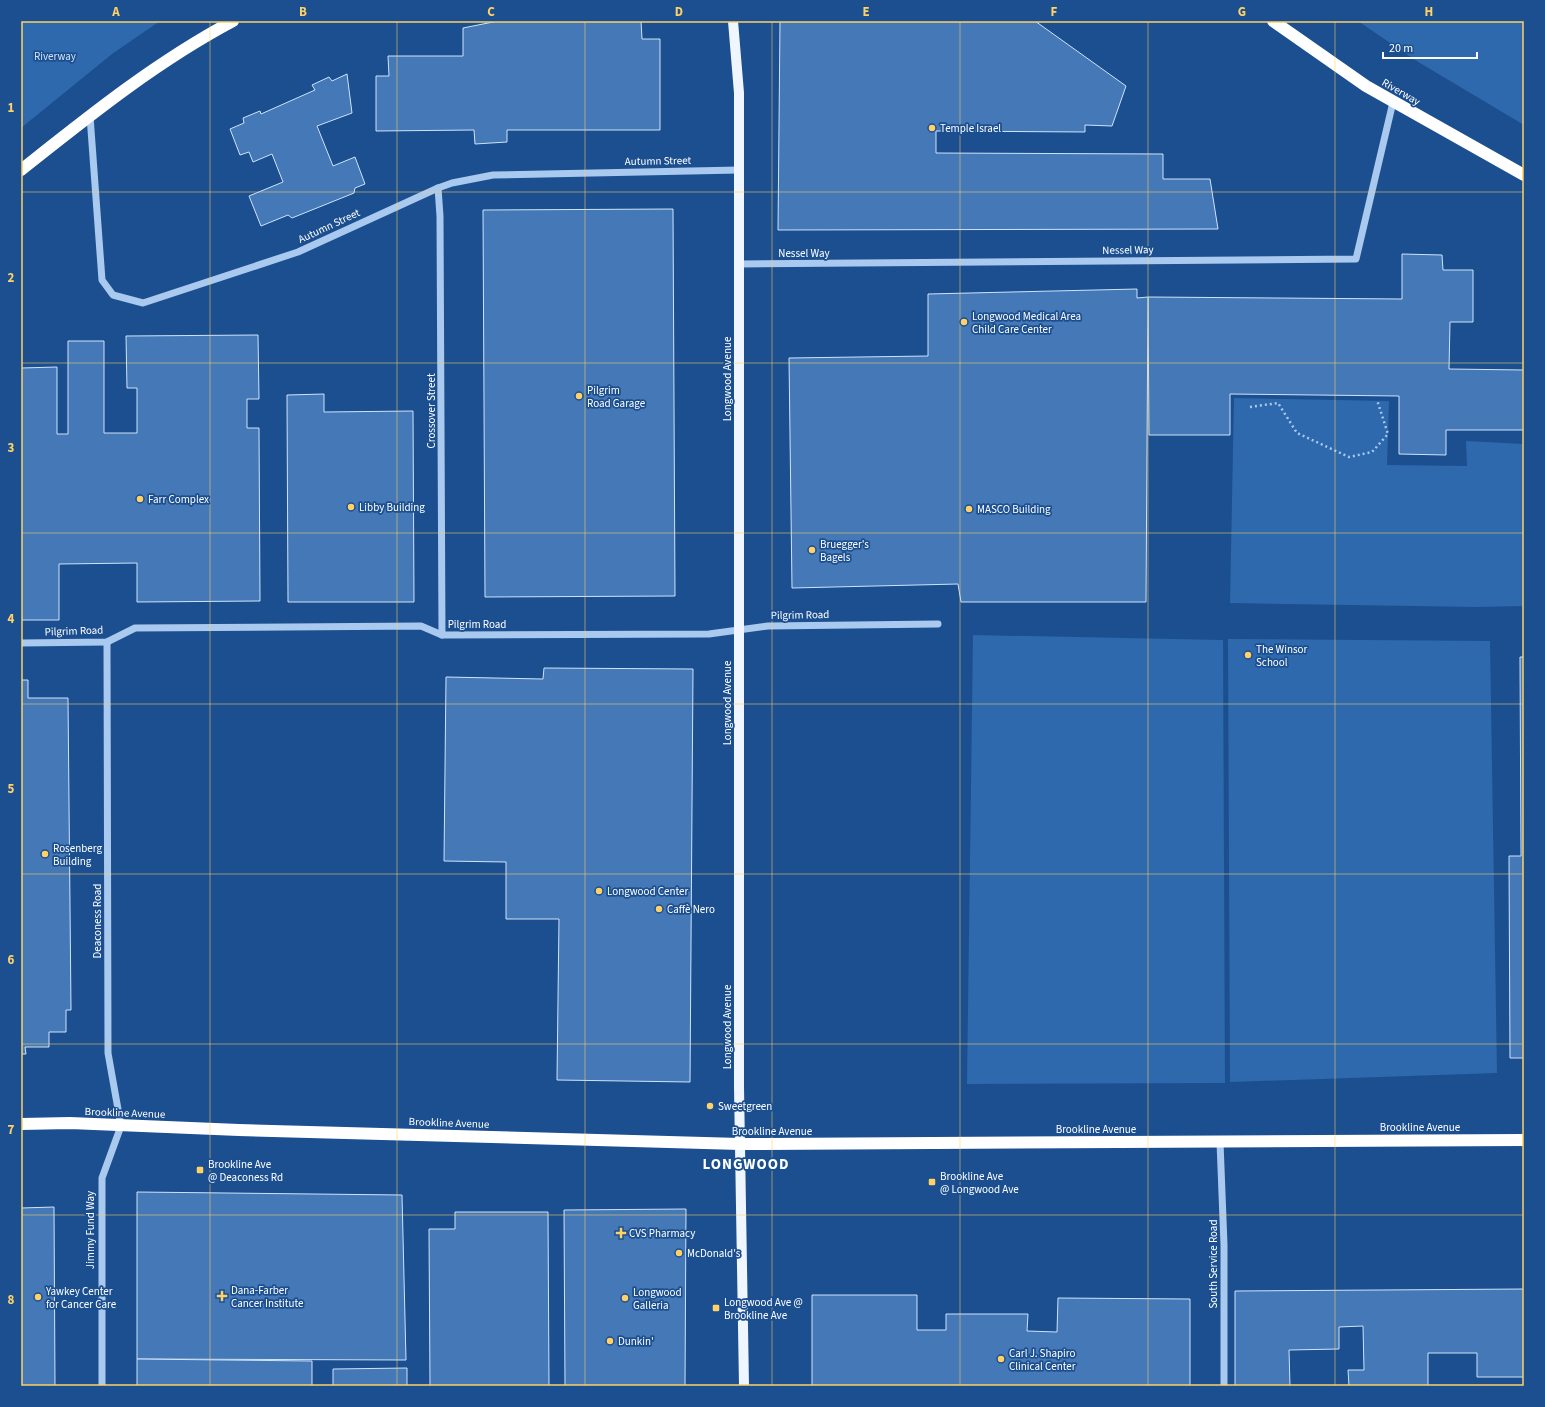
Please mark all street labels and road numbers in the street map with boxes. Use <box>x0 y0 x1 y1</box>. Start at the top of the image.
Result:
street label: Riverway <box>1379 75 1423 109</box>
street label: Autumn Street <box>625 153 692 169</box>
street label: Autumn Street <box>296 205 363 247</box>
street label: Nessel Way <box>1102 242 1154 258</box>
street label: Nessel Way <box>778 246 830 261</box>
street label: Longwood Avenue <box>720 336 735 421</box>
street label: Crossover Street <box>424 373 439 449</box>
street label: Pilgrim Road <box>771 607 829 623</box>
street label: Pilgrim Road <box>448 617 506 632</box>
street label: Pilgrim Road <box>44 622 104 640</box>
street label: Longwood Avenue <box>720 660 735 745</box>
street label: Deaconess Road <box>90 884 105 958</box>
street label: Longwood Avenue <box>720 984 735 1069</box>
street label: Brookline Avenue <box>84 1104 166 1122</box>
street label: Brookline Avenue <box>408 1114 490 1132</box>
street label: Brookline Avenue <box>1380 1120 1461 1135</box>
street label: Brookline Avenue <box>1056 1122 1137 1137</box>
street label: Brookline Avenue <box>732 1124 813 1139</box>
street label: Jimmy Fund Way <box>83 1191 98 1269</box>
street label: South Service Road <box>1206 1219 1221 1309</box>

